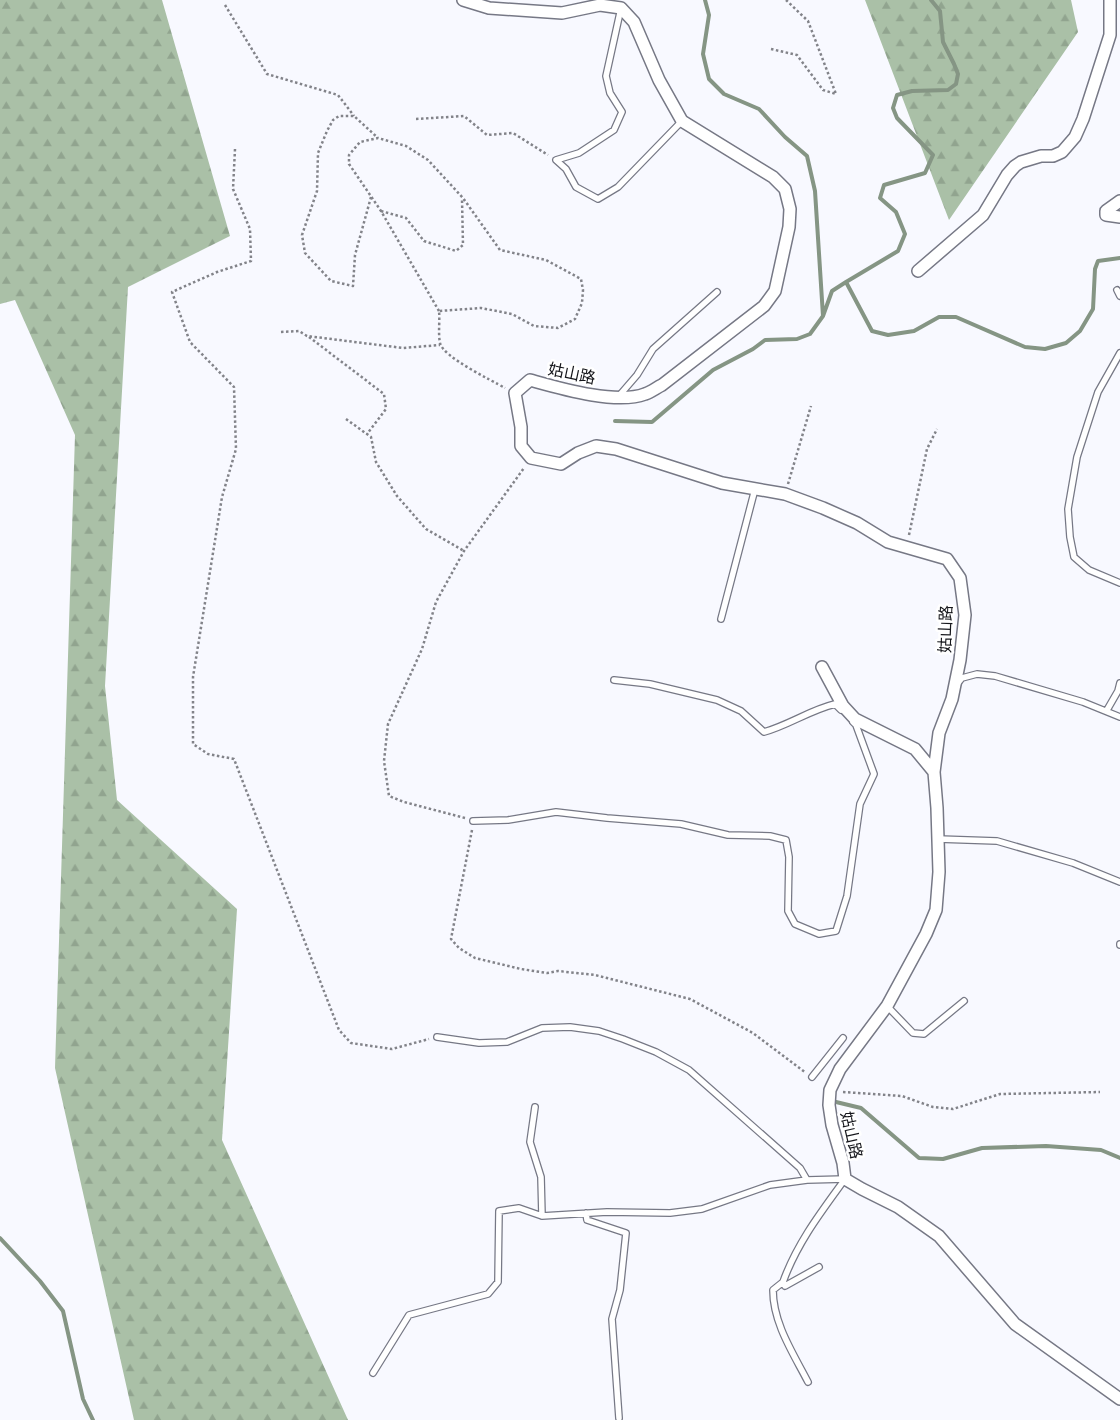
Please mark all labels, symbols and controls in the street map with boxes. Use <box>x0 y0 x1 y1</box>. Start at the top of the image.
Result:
street label: 姑山路 <box>546 358 598 389</box>
street label: 姑山路 <box>934 605 957 653</box>
street label: 姑山路 <box>836 1109 867 1161</box>

